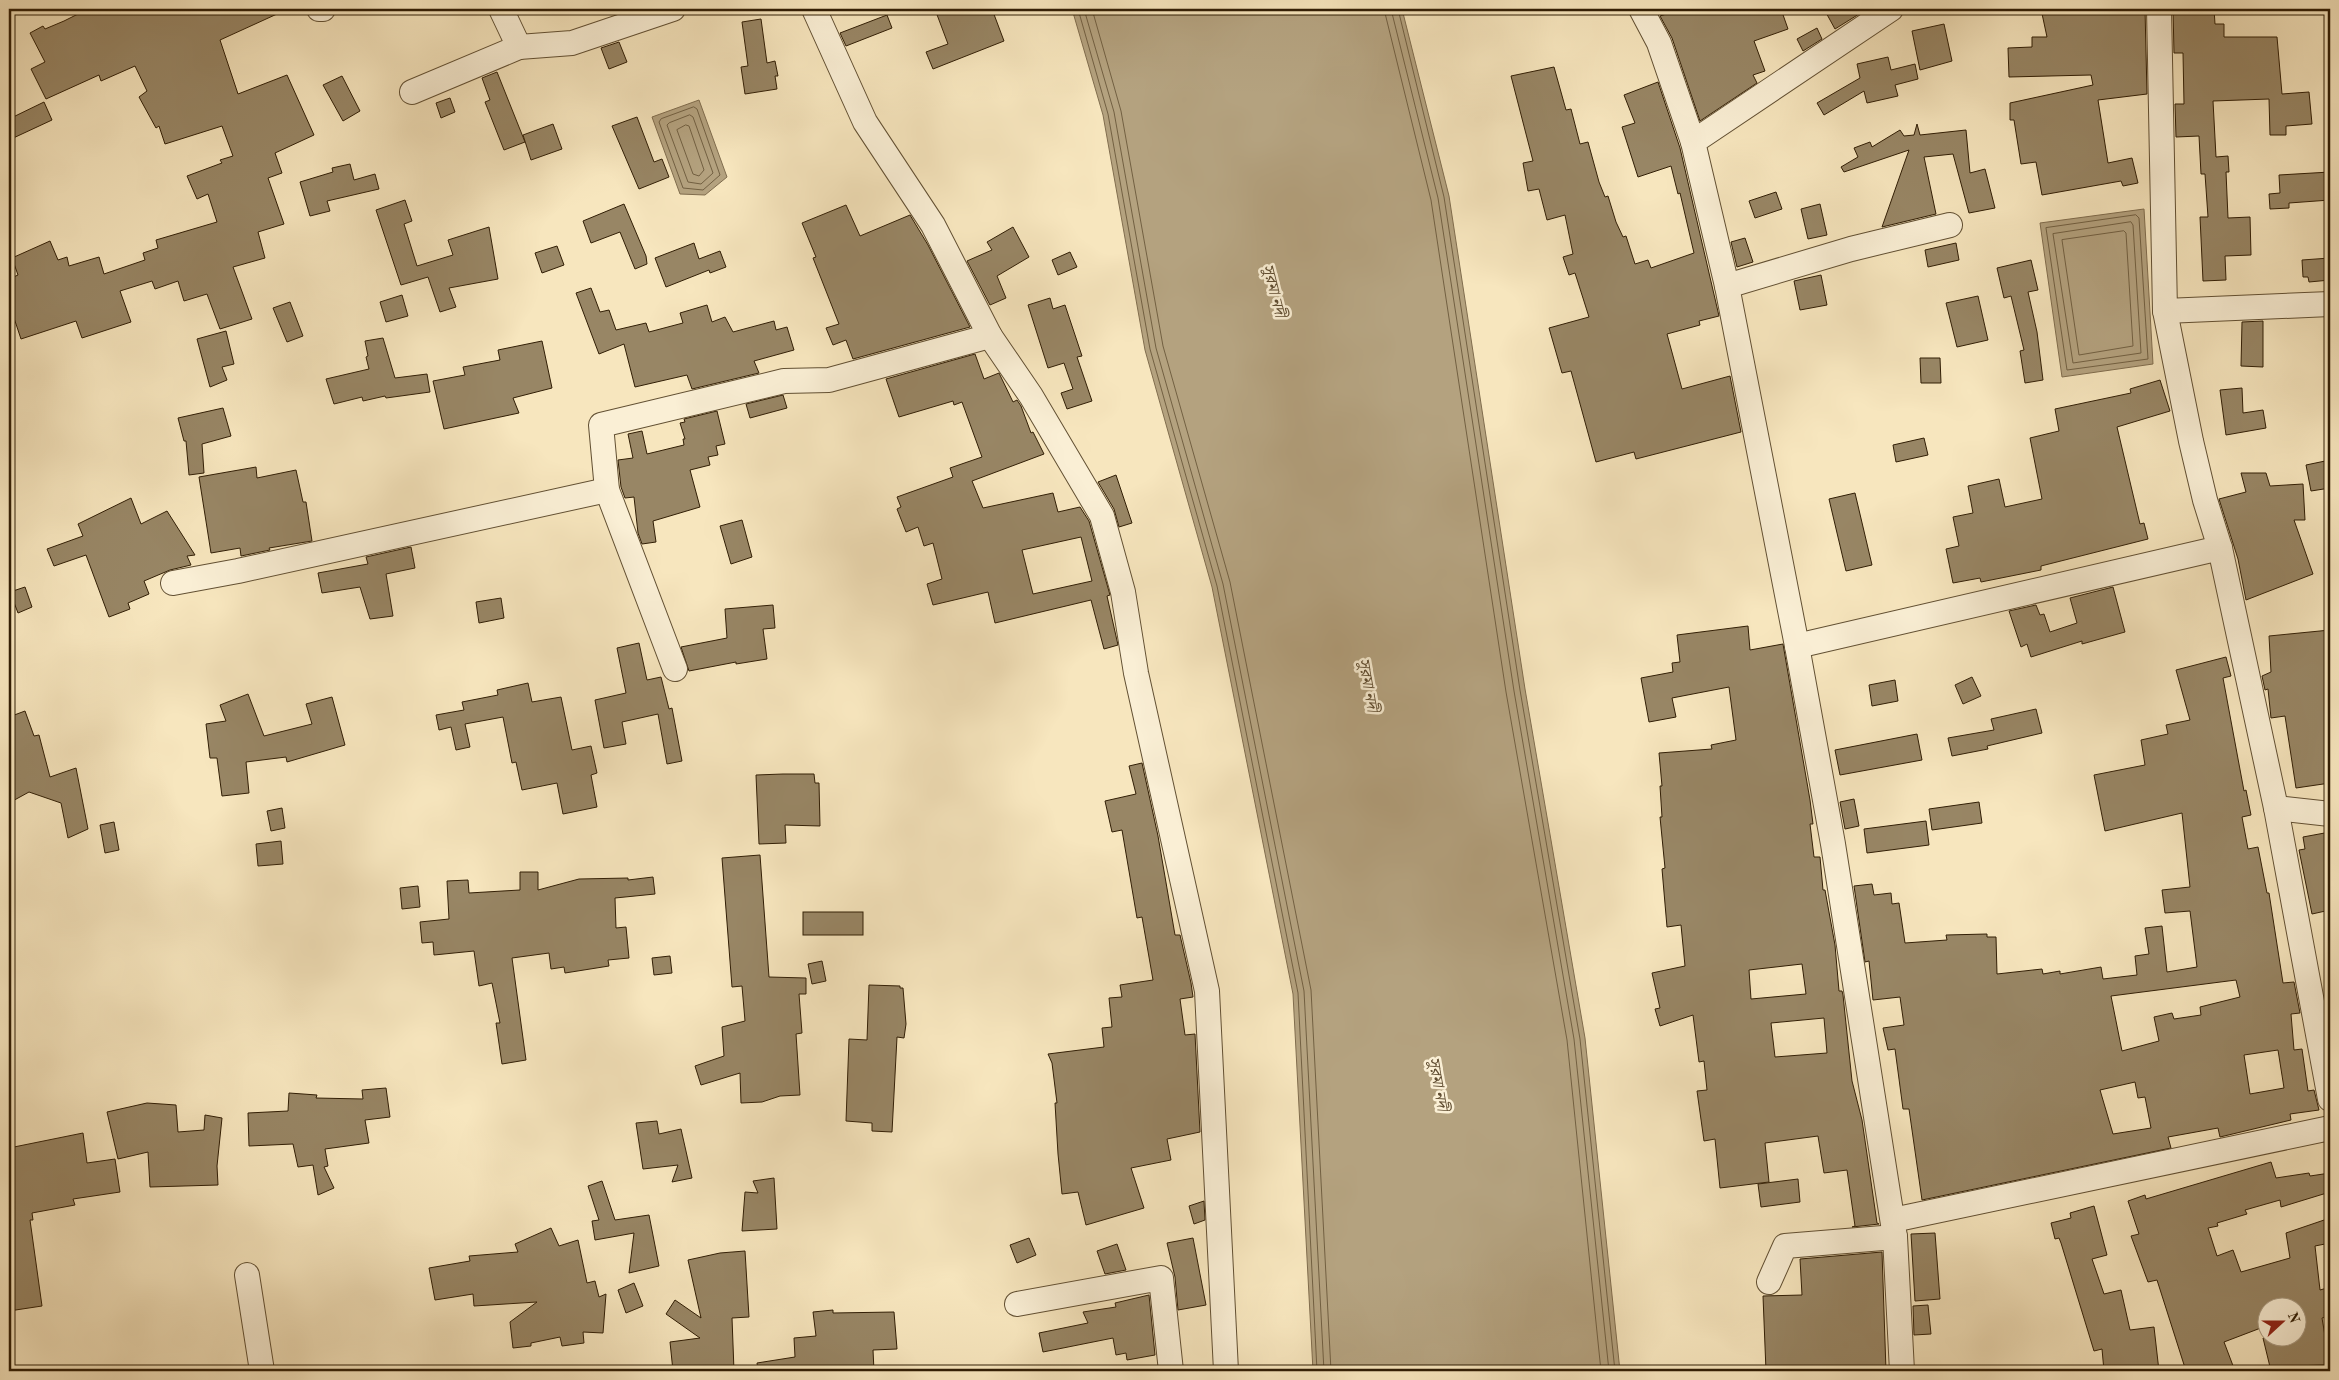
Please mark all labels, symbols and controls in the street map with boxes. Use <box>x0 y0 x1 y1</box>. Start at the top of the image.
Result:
water label: সুরমা নদী <box>1259 262 1291 321</box>
water label: সুরমা নদী <box>1354 657 1383 715</box>
water label: সুরমা নদী <box>1424 1056 1453 1114</box>
north arrow <box>2256 1298 2306 1348</box>
text: N <box>2285 1310 2302 1325</box>

